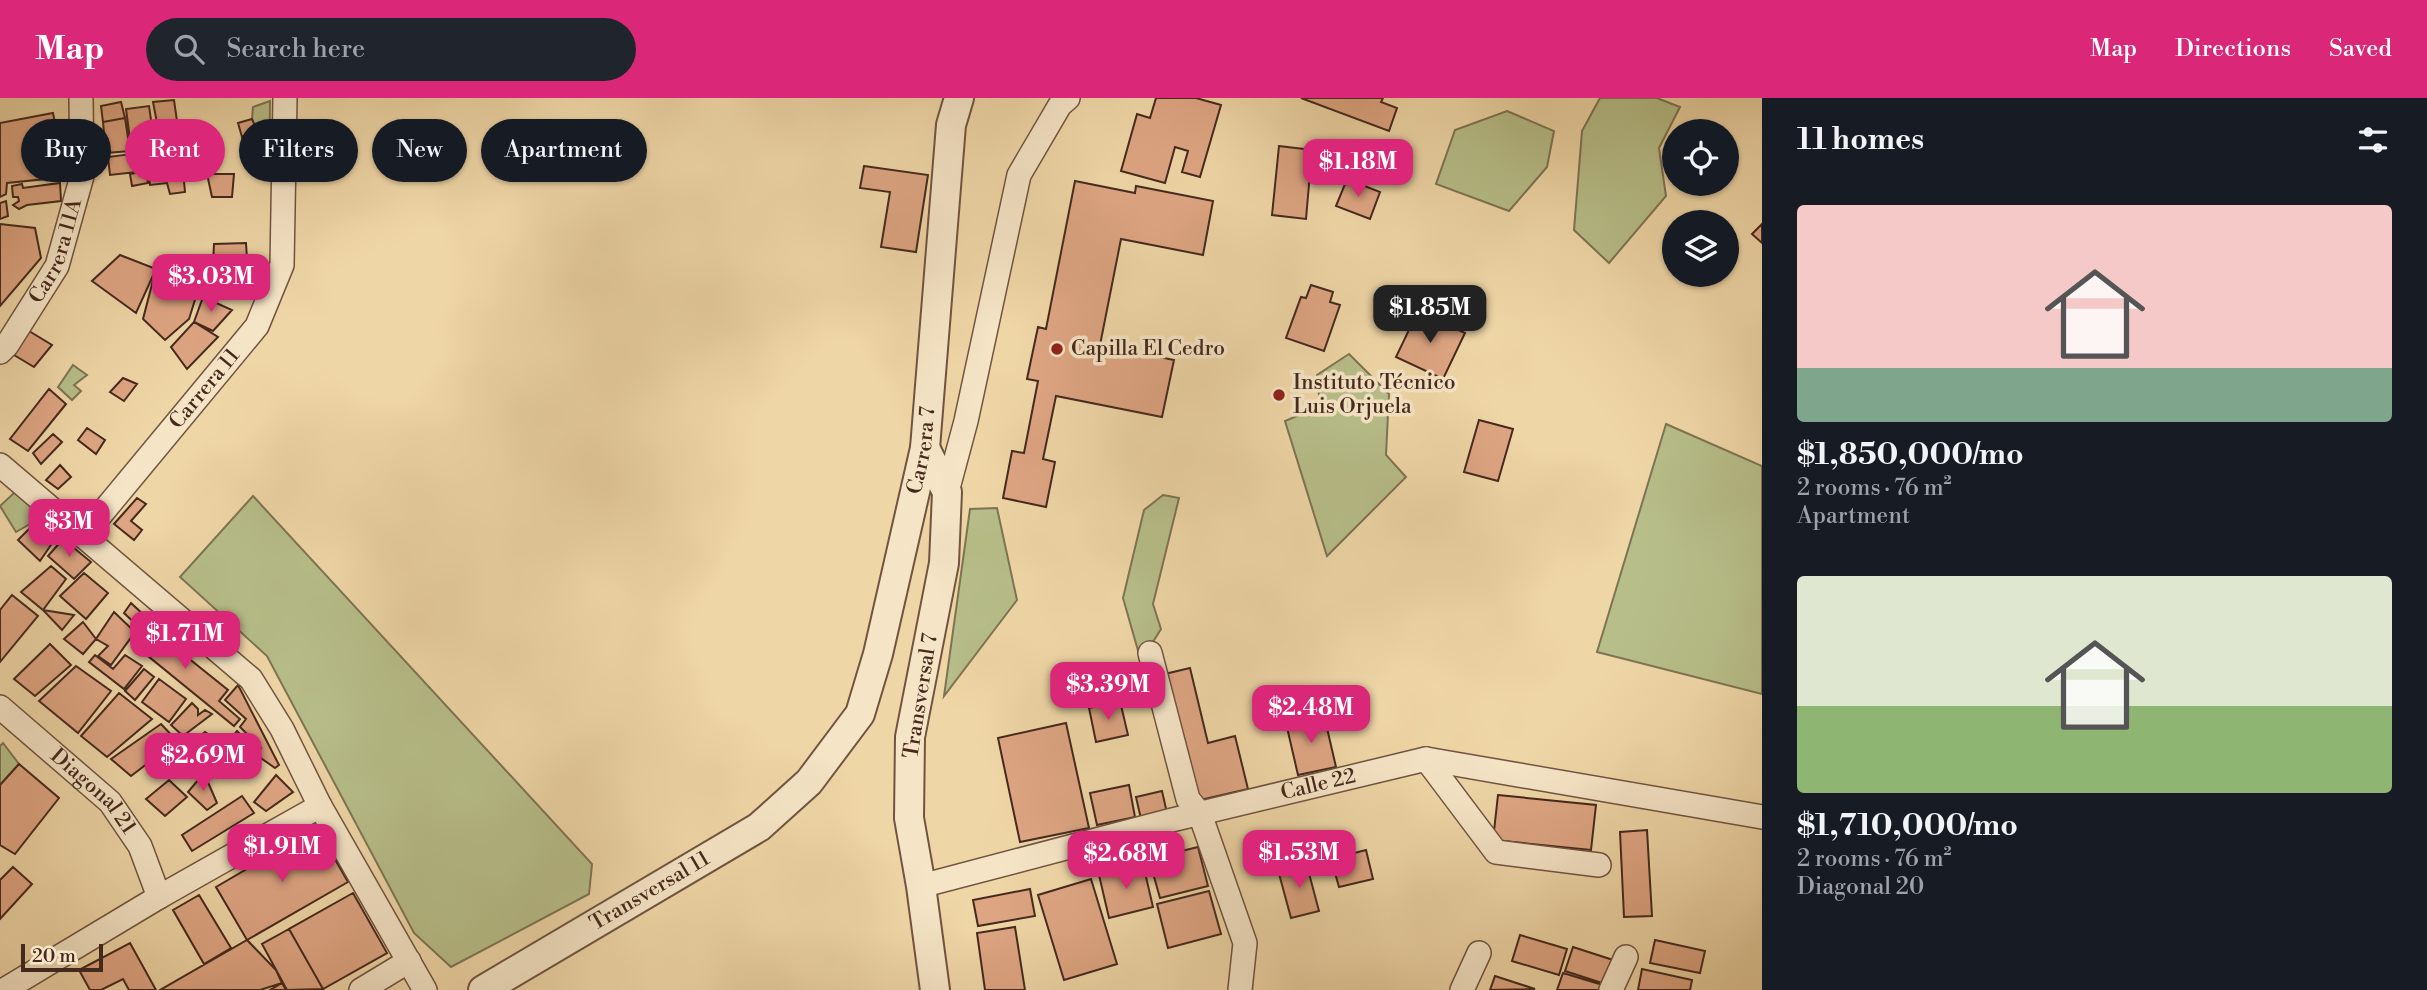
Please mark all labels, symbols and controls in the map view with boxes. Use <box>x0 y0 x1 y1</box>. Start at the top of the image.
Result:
search box <box>146 18 636 81</box>
text: Map <box>35 29 104 70</box>
icon: search <box>170 30 208 68</box>
text: Search here <box>226 33 365 65</box>
text: Map <box>2090 34 2137 64</box>
text: Directions <box>2175 34 2291 64</box>
text: Saved <box>2329 34 2392 64</box>
chip: Buy <box>21 119 111 182</box>
chip: Rent <box>125 119 225 182</box>
chip: Filters <box>239 119 358 182</box>
chip: New <box>372 119 467 182</box>
chip: Apartment <box>481 119 647 182</box>
map controls <box>1662 119 1739 287</box>
button: locate <box>1662 119 1739 196</box>
text: 11 homes <box>1797 121 1924 159</box>
icon: filters <box>2354 121 2392 159</box>
pin: $1.18M <box>1301 140 1415 199</box>
text: $1.18M <box>1319 148 1397 176</box>
street label: Carrera 11A <box>24 195 88 308</box>
button: layers <box>1662 210 1739 287</box>
icon: home <box>2032 251 2158 377</box>
pin: $3.03M <box>154 254 268 314</box>
text: $3.03M <box>168 263 254 291</box>
pin: $1.85M <box>1373 286 1487 345</box>
text: $1.85M <box>1389 294 1471 322</box>
place label: Capilla El Cedro <box>1071 336 1225 362</box>
marker: Capilla El Cedro <box>1049 341 1065 357</box>
street label: Carrera 11 <box>164 343 246 435</box>
place label: Instituto Técnico Luis Orjuela <box>1293 370 1456 420</box>
marker: Instituto Técnico Luis Orjuela <box>1271 387 1287 403</box>
street label: Carrera 7 <box>902 405 941 497</box>
text: $1,850,000/mo <box>1797 436 2024 474</box>
text: 2 rooms · 76 m² <box>1797 474 1952 502</box>
pin: $3M <box>35 500 103 559</box>
text: Apartment <box>1797 502 1910 530</box>
text: $3M <box>45 508 93 536</box>
pin: $1.71M <box>128 612 242 671</box>
text: $1.71M <box>146 620 224 648</box>
icon: home <box>2032 622 2158 748</box>
street label: Transversal 7 <box>898 631 944 760</box>
pin: $3.39M <box>1051 662 1165 722</box>
text: $3.39M <box>1066 671 1150 699</box>
pin: $2.48M <box>1254 686 1368 745</box>
text: $2.48M <box>1268 694 1354 722</box>
pin: $2.69M <box>146 734 260 793</box>
text: $2.69M <box>161 742 245 770</box>
street label: Diagonal 21 <box>45 743 141 839</box>
street label: Calle 22 <box>1278 763 1358 806</box>
text: $1,710,000/mo <box>1797 807 2018 845</box>
pin: $1.91M <box>225 824 339 884</box>
pin: $1.53M <box>1242 830 1356 890</box>
pin: $2.68M <box>1069 832 1183 891</box>
text: $1.91M <box>243 833 321 861</box>
text: $1.53M <box>1259 839 1339 867</box>
text: $2.68M <box>1084 840 1168 868</box>
text: 2 rooms · 76 m² <box>1797 845 1952 873</box>
street label: Transversal 11 <box>585 846 715 937</box>
text: Diagonal 20 <box>1797 873 1924 901</box>
scale bar <box>21 941 103 973</box>
text: 20 m <box>32 944 76 968</box>

